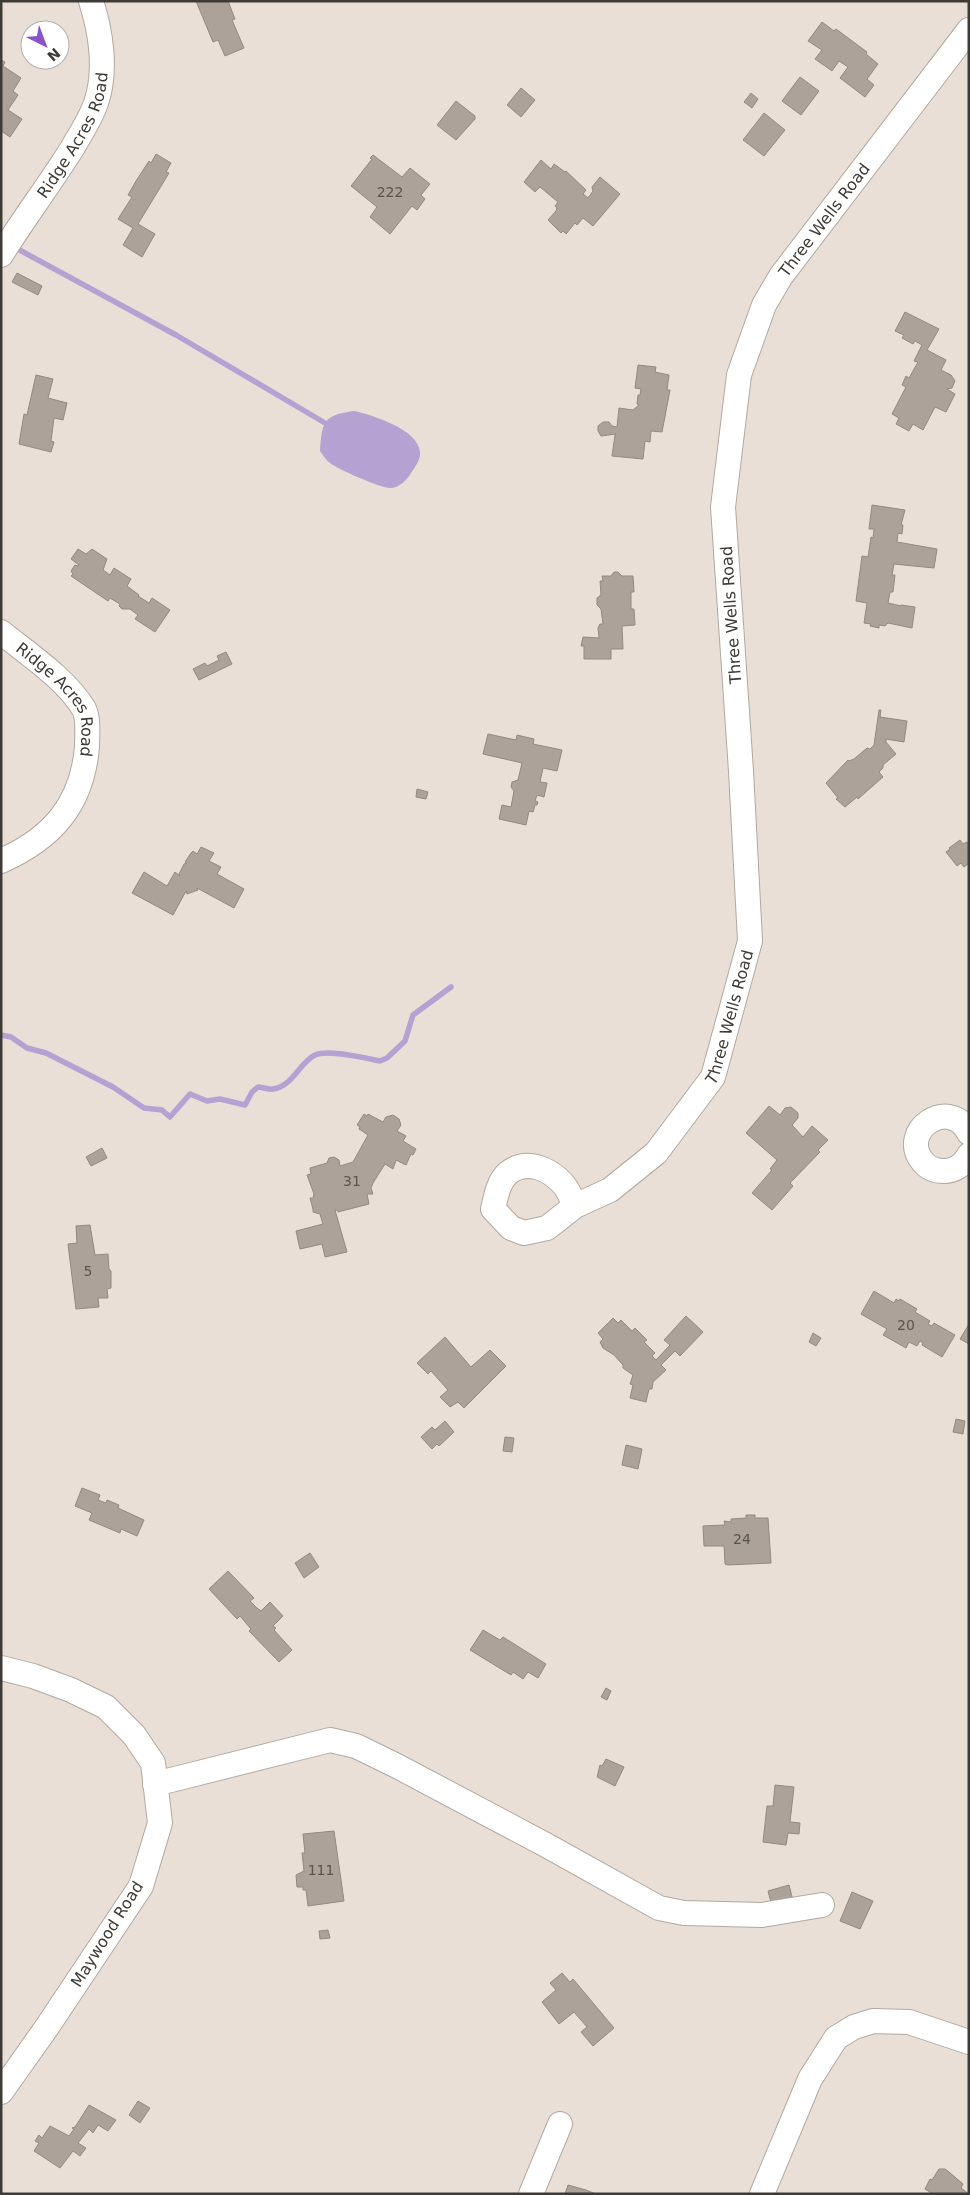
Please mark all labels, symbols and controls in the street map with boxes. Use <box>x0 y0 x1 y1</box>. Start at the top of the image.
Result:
north arrow <box>20 20 70 70</box>
text: N <box>44 45 63 65</box>
street label: Ridge Acres Road <box>33 71 111 201</box>
street label: Three Wells Road <box>774 159 873 281</box>
house number: 222 <box>377 184 403 200</box>
street label: Three Wells Road <box>717 545 745 686</box>
street label: Ridge Acres Road <box>12 638 97 758</box>
street label: Three Wells Road <box>701 948 757 1089</box>
house number: 31 <box>343 1173 361 1189</box>
house number: 5 <box>84 1263 92 1279</box>
house number: 20 <box>897 1317 915 1333</box>
house number: 24 <box>733 1531 751 1547</box>
house number: 111 <box>308 1862 334 1878</box>
street label: Maywood Road <box>67 1878 147 1990</box>

